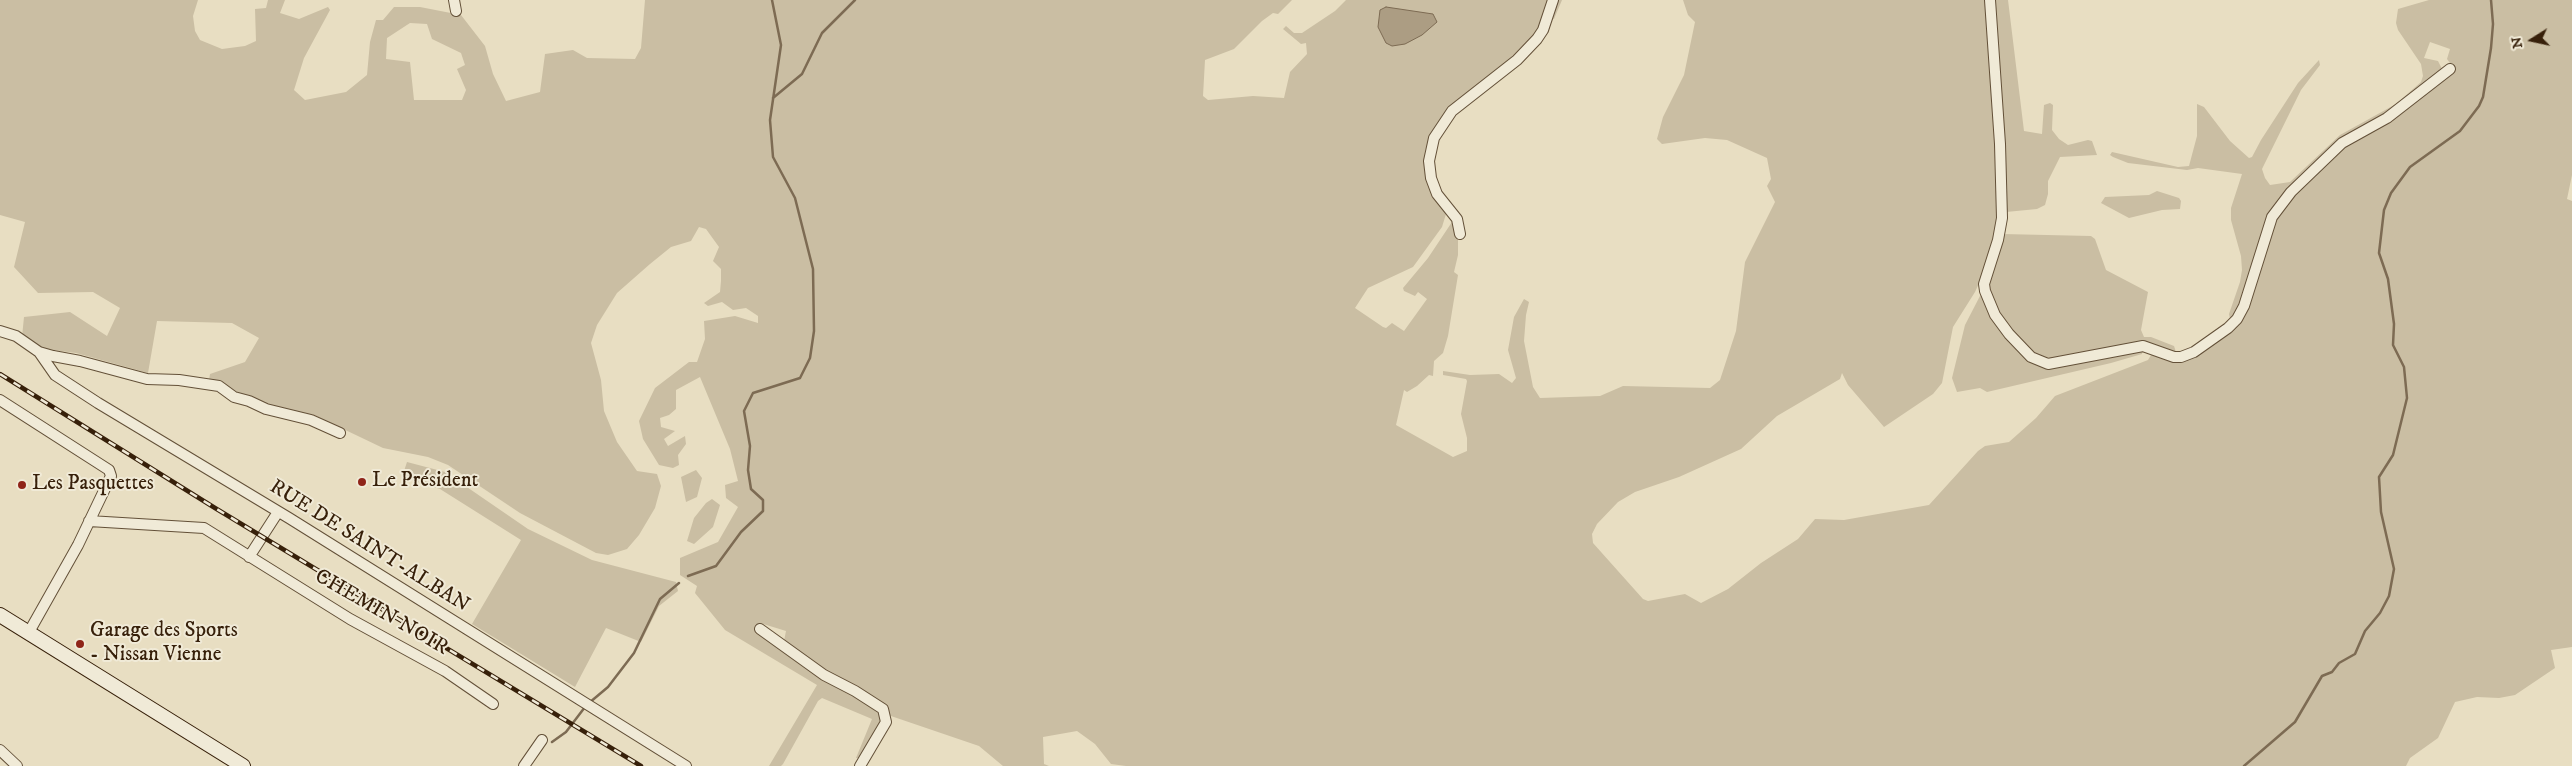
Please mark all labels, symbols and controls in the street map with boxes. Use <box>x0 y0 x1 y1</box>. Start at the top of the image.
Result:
north arrow <box>2507 15 2557 65</box>
text: N <box>2507 35 2527 50</box>
place label: Le Président <box>372 469 478 495</box>
place label: Les Pasquettes <box>32 472 154 498</box>
street label: RUE DE SAINT-ALBAN <box>264 475 474 619</box>
marker: Le Président <box>356 476 368 488</box>
marker: Les Pasquettes <box>16 479 28 491</box>
street label: CHEMIN NOIR <box>310 564 452 662</box>
place label: Garage des Sports - Nissan Vienne <box>90 619 238 669</box>
marker: Garage des Sports - Nissan Vienne <box>74 638 86 650</box>

